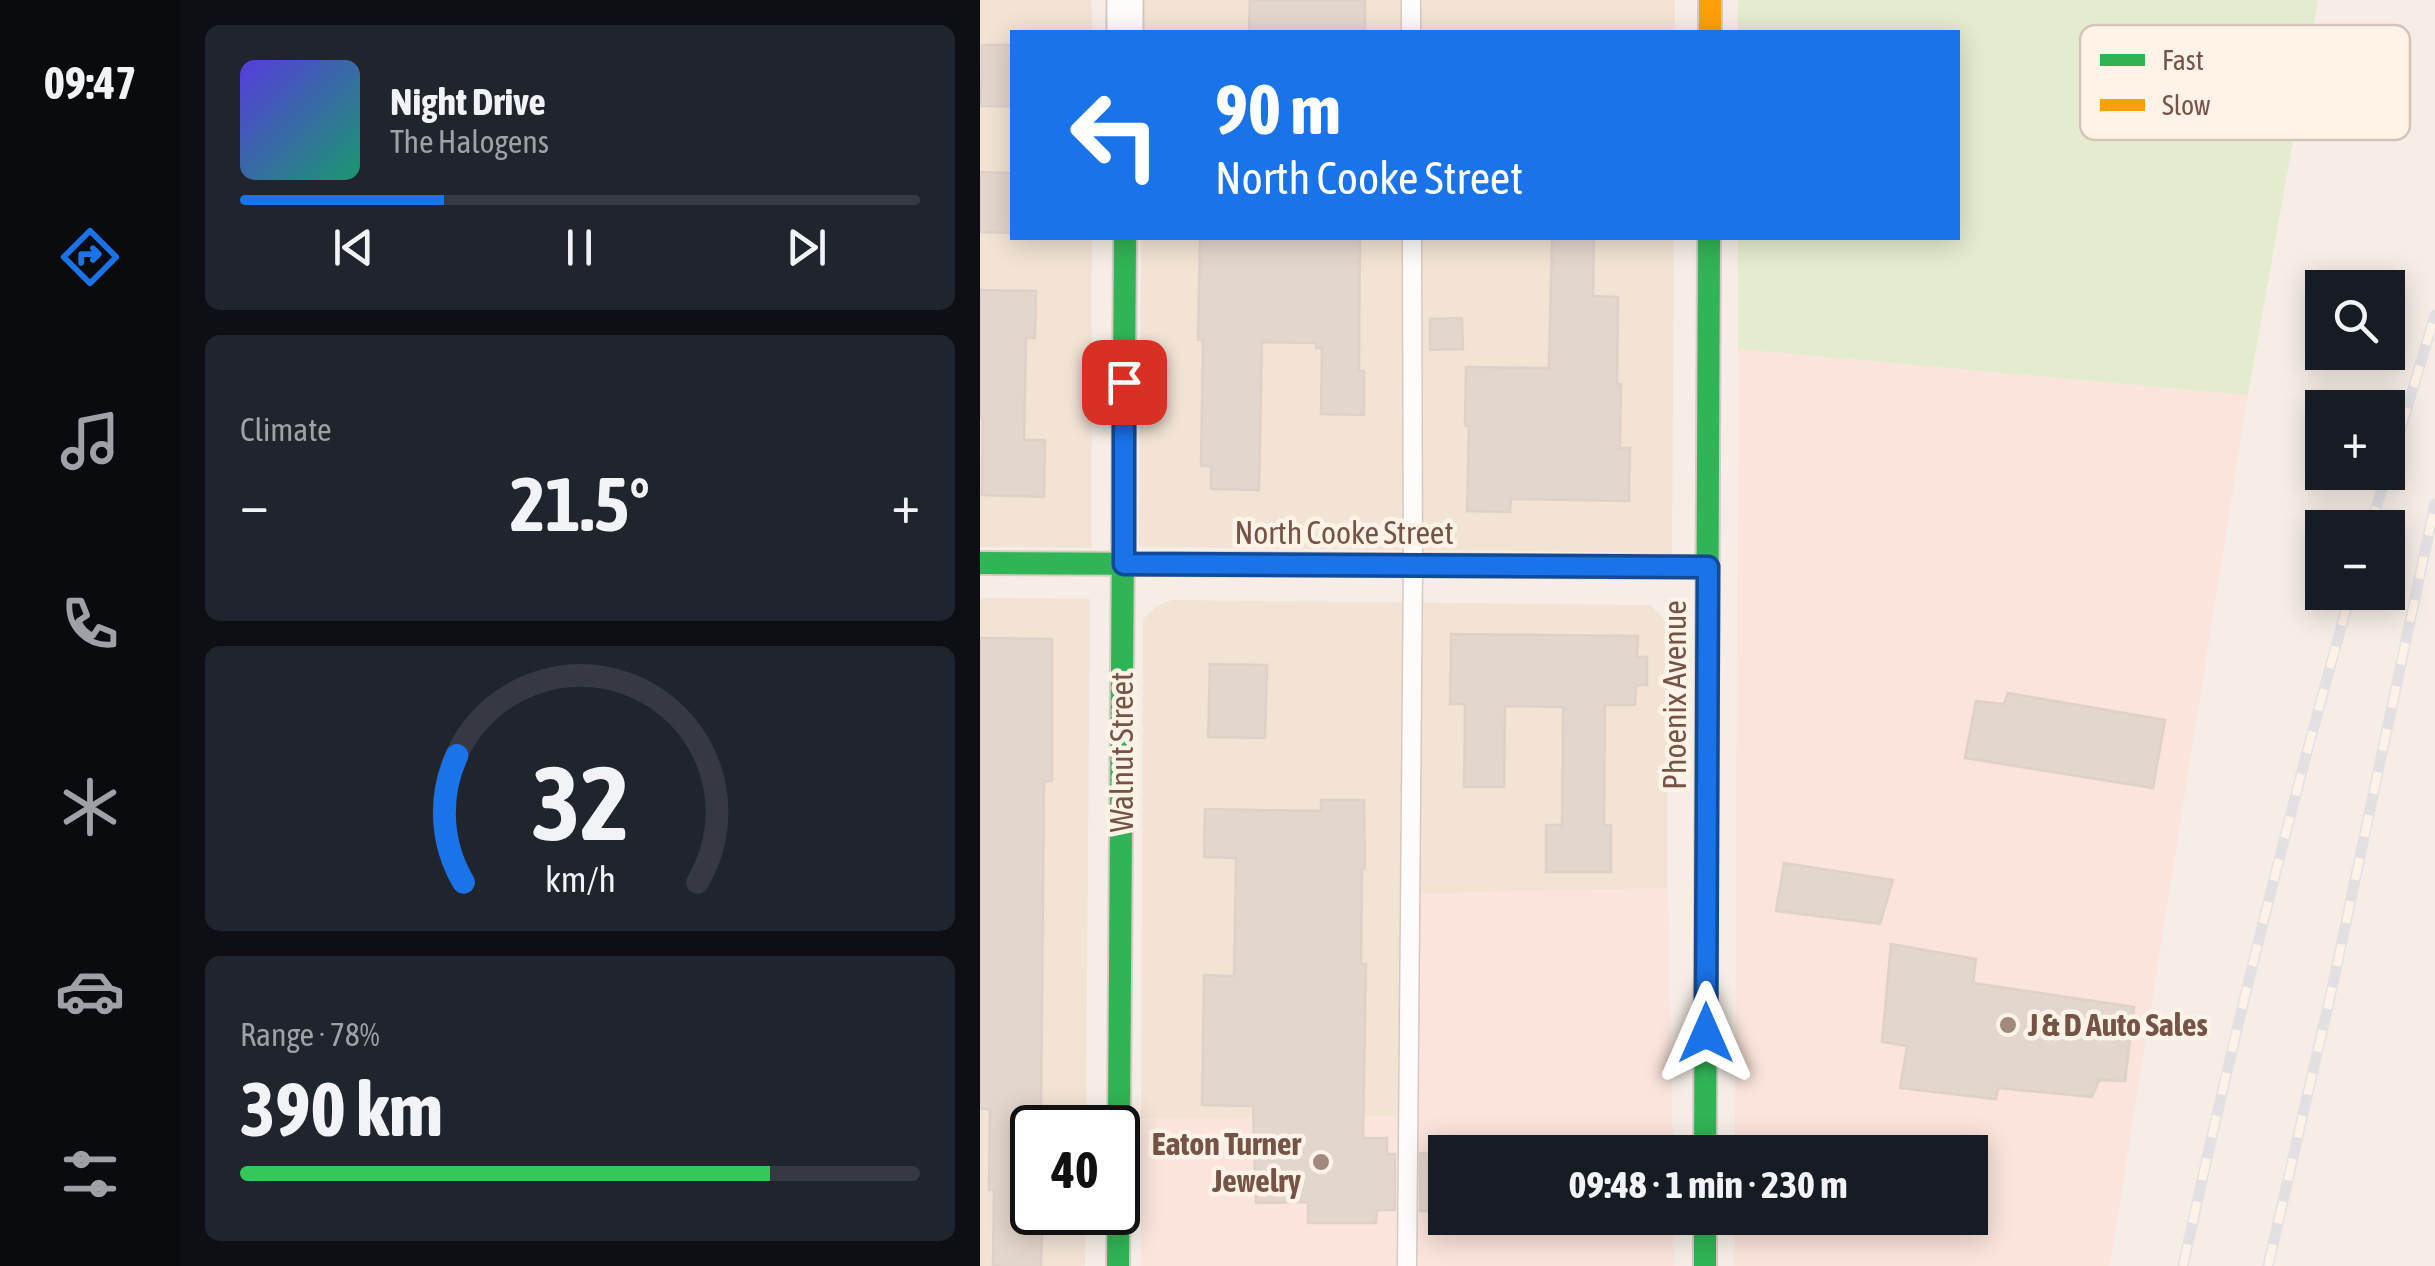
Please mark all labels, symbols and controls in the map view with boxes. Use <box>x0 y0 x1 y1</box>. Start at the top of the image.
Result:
legend <box>2080 25 2410 140</box>
text: Fast <box>2162 44 2204 76</box>
text: 09:47 <box>44 57 136 109</box>
text: 90 m <box>1215 69 1341 149</box>
icon: left <box>1050 70 1180 200</box>
text: Night Drive <box>390 80 546 123</box>
text: Slow <box>2162 89 2211 121</box>
text: The Halogens <box>390 123 549 160</box>
text: North Cooke Street <box>1215 152 1523 204</box>
icon: previous <box>326 220 381 275</box>
icon: pause <box>552 220 607 275</box>
icon: next <box>779 220 834 275</box>
icon: directions <box>55 222 125 292</box>
map controls <box>2305 270 2405 610</box>
button: search <box>2305 270 2405 370</box>
pin <box>1082 340 1167 425</box>
icon: arrive <box>1097 355 1152 410</box>
button: + <box>2305 390 2405 490</box>
icon: music <box>55 406 125 476</box>
text: Climate <box>240 411 332 448</box>
text: 21.5° <box>510 461 650 547</box>
text: − <box>240 472 269 535</box>
text: + <box>891 472 920 535</box>
button: − <box>2305 510 2405 610</box>
street label: North Cooke Street <box>1234 514 1454 551</box>
icon: phone <box>55 589 125 659</box>
street label: Phoenix Avenue <box>1656 600 1693 790</box>
street label: Walnut Street <box>1103 672 1140 832</box>
text: 32 <box>531 743 629 862</box>
icon: climate <box>55 772 125 842</box>
text: km/h <box>545 859 615 900</box>
icon: car <box>55 956 125 1026</box>
position arrow <box>1654 981 1758 1085</box>
place label: J & D Auto Sales <box>2027 1006 2208 1043</box>
marker: J & D Auto Sales <box>1997 1014 2019 1036</box>
text: Range · 78% <box>240 1016 380 1053</box>
text: 390 km <box>240 1066 443 1152</box>
speed limit sign: 40 <box>1010 1105 1140 1235</box>
place label: Eaton Turner Jewelry <box>1152 1125 1302 1199</box>
icon: filters <box>55 1139 125 1209</box>
marker: Eaton Turner Jewelry <box>1310 1151 1332 1173</box>
text: 09:48 · 1 min · 230 m <box>1568 1163 1848 1206</box>

